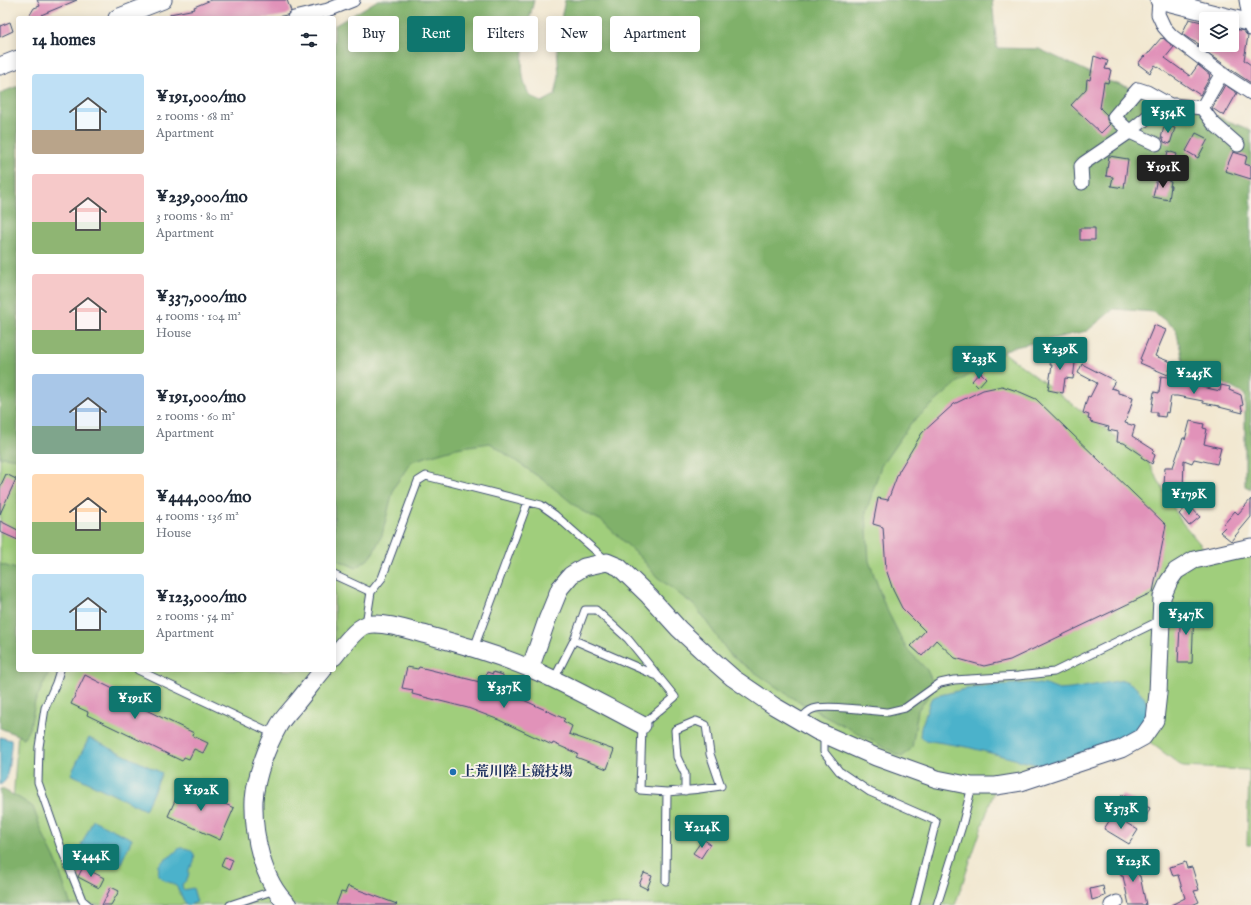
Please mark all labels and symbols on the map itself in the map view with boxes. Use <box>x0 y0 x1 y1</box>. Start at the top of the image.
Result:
pin: ¥354K <box>1140 100 1196 134</box>
pin: ¥191K <box>1135 155 1191 189</box>
pin: ¥239K <box>1032 337 1088 371</box>
pin: ¥233K <box>951 346 1007 380</box>
pin: ¥245K <box>1166 361 1222 395</box>
pin: ¥179K <box>1161 482 1217 516</box>
pin: ¥347K <box>1158 602 1214 636</box>
pin: ¥337K <box>476 675 532 709</box>
pin: ¥191K <box>107 686 163 720</box>
place label: 上荒川陸上競技場 <box>461 763 573 781</box>
marker: 上荒川陸上競技場 <box>448 767 458 777</box>
pin: ¥192K <box>173 778 229 812</box>
pin: ¥373K <box>1093 796 1149 830</box>
pin: ¥214K <box>674 815 730 849</box>
pin: ¥444K <box>63 844 119 878</box>
pin: ¥123K <box>1105 849 1161 883</box>

